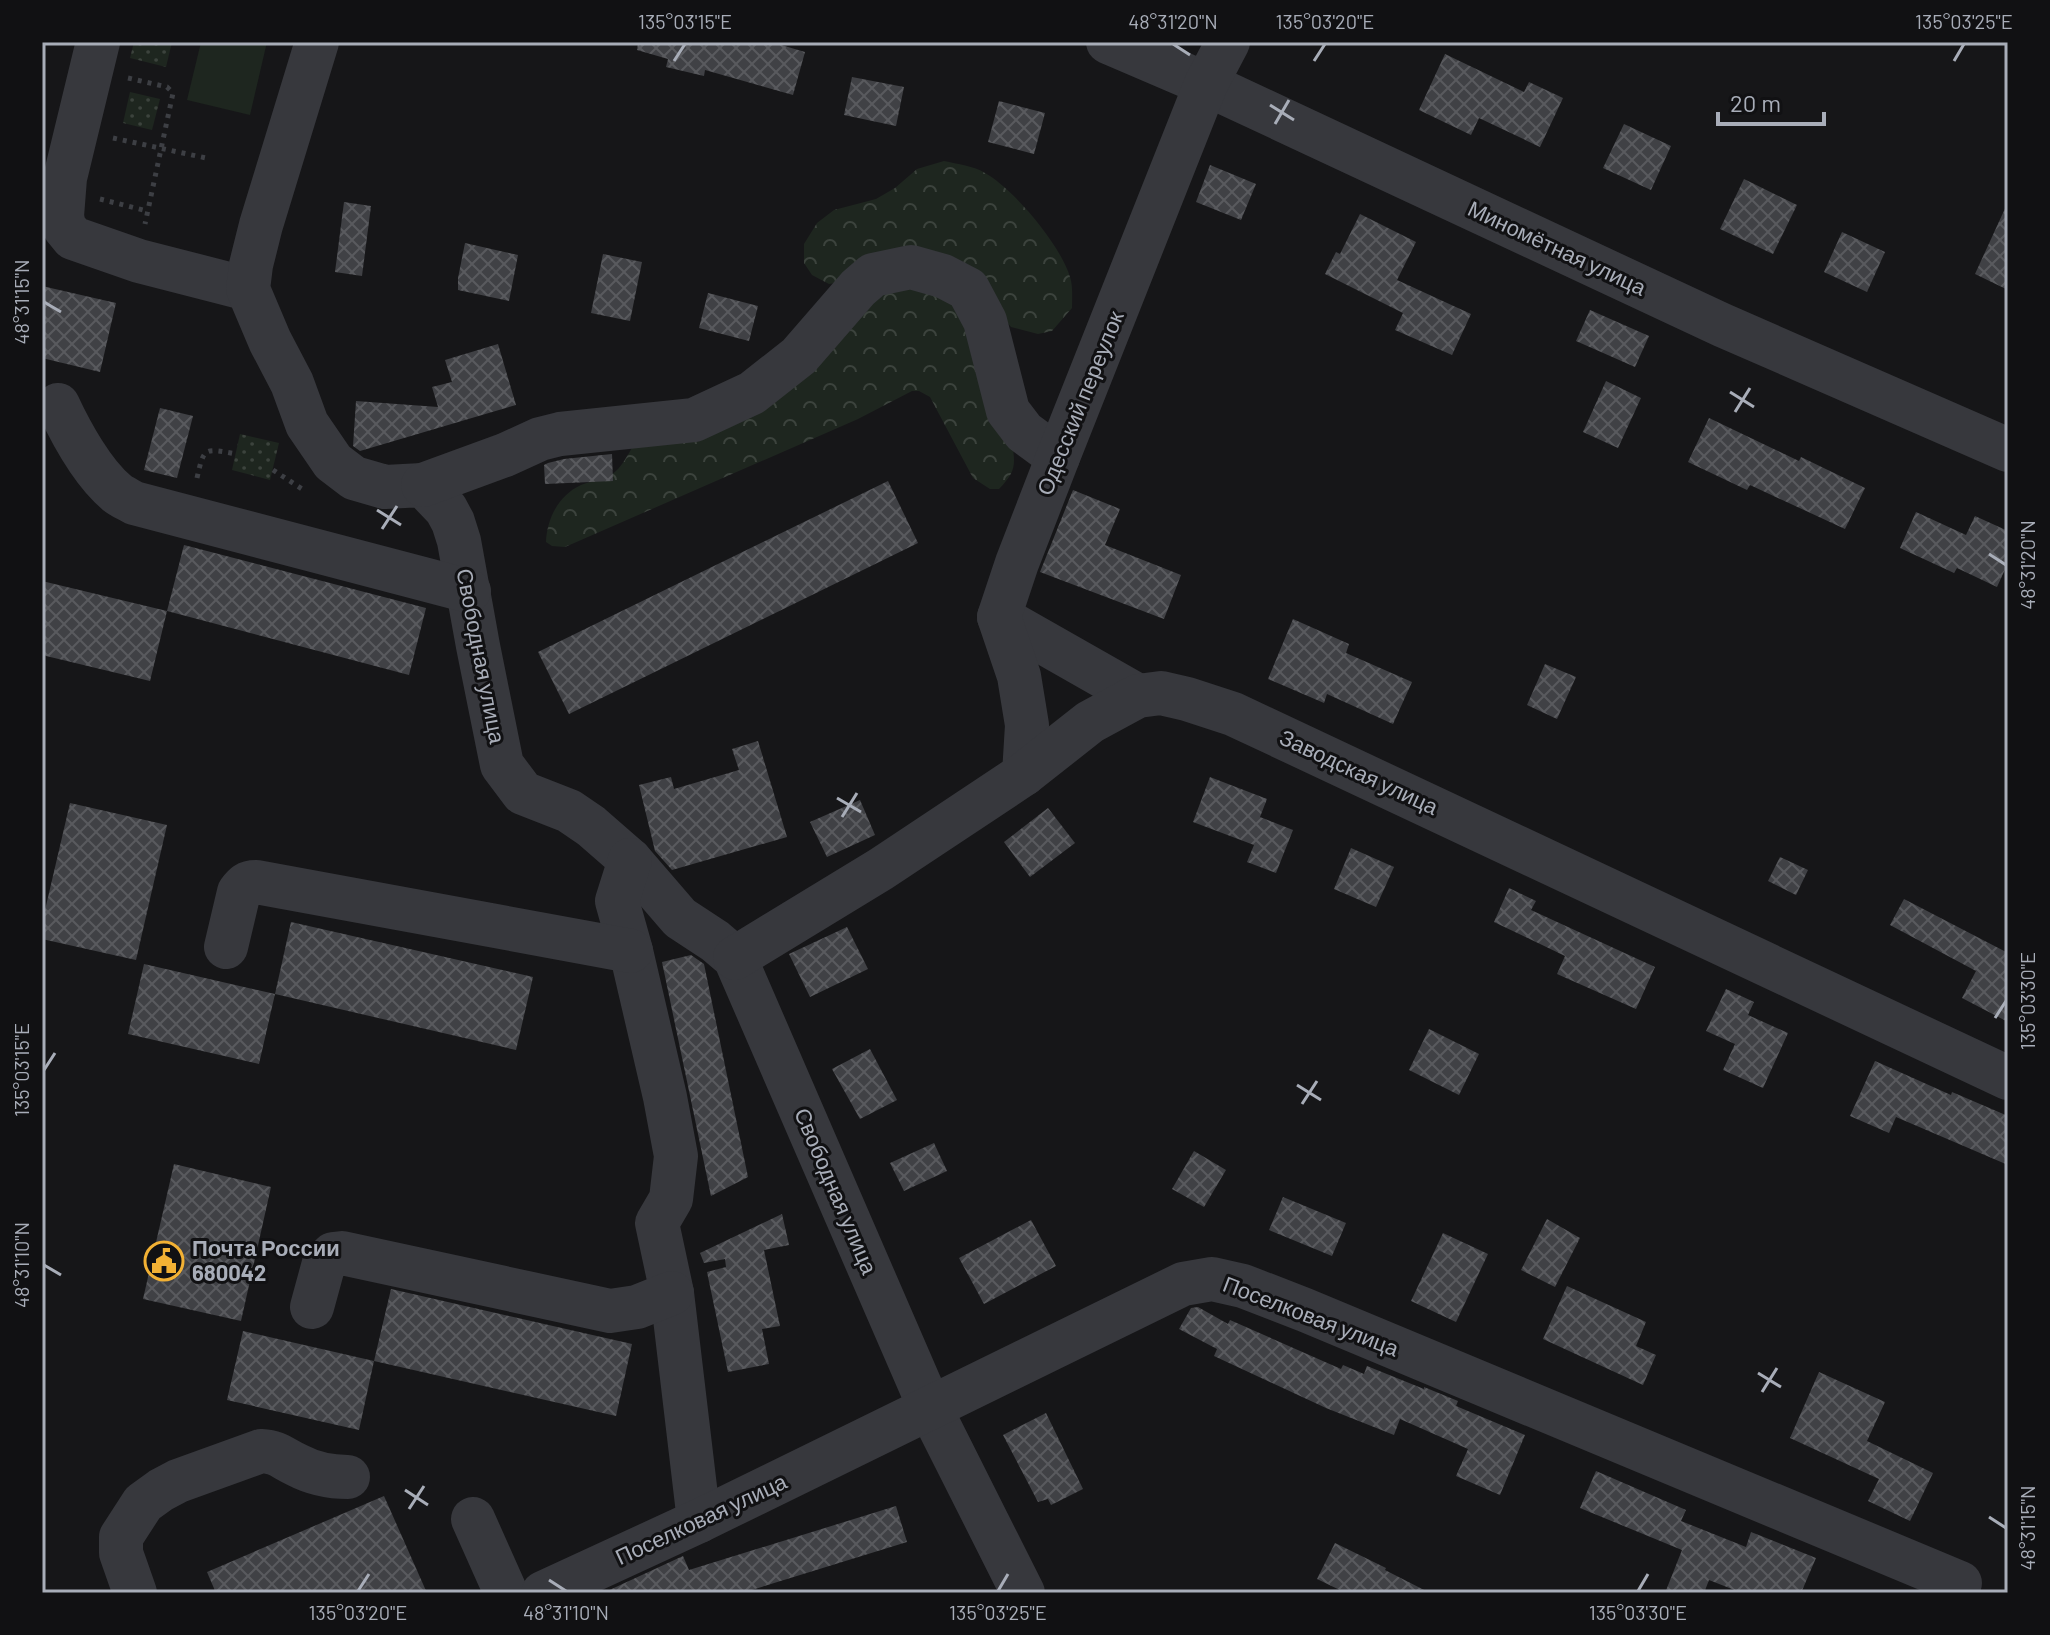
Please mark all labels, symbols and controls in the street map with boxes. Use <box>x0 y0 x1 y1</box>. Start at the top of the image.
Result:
text: 135°03'15"E <box>638 9 732 33</box>
text: 48°31'20"N <box>1128 9 1218 33</box>
text: 135°03'20"E <box>1276 9 1374 33</box>
text: 135°03'25"E <box>1915 9 2013 33</box>
scale bar <box>1718 76 1824 126</box>
text: 20 m <box>1730 88 1781 117</box>
street label: Миномётная улица <box>1464 194 1651 301</box>
text: 48°31'15"N <box>9 260 33 344</box>
street label: Одесский переулок <box>1030 306 1129 499</box>
text: 48°31'20"N <box>2015 520 2039 610</box>
street label: Свободная улица <box>451 566 512 747</box>
street label: Заводская улица <box>1276 723 1443 820</box>
text: 135°03'30"E <box>2015 952 2039 1050</box>
text: 135°03'15"E <box>9 1023 33 1117</box>
street label: Свободная улица <box>789 1104 884 1279</box>
text: 48°31'10"N <box>9 1222 33 1308</box>
place label: Почта России 680042 <box>192 1234 340 1285</box>
public building icon: Почта России 680042 <box>143 1240 185 1282</box>
street label: Поселковая улица <box>1220 1270 1404 1362</box>
street label: Поселковая улица <box>611 1467 791 1570</box>
text: 48°31'15"N <box>2015 1486 2039 1570</box>
text: 135°03'20"E <box>309 1600 407 1624</box>
text: 48°31'10"N <box>523 1600 609 1624</box>
text: 135°03'25"E <box>949 1600 1047 1624</box>
text: 135°03'30"E <box>1589 1600 1687 1624</box>

